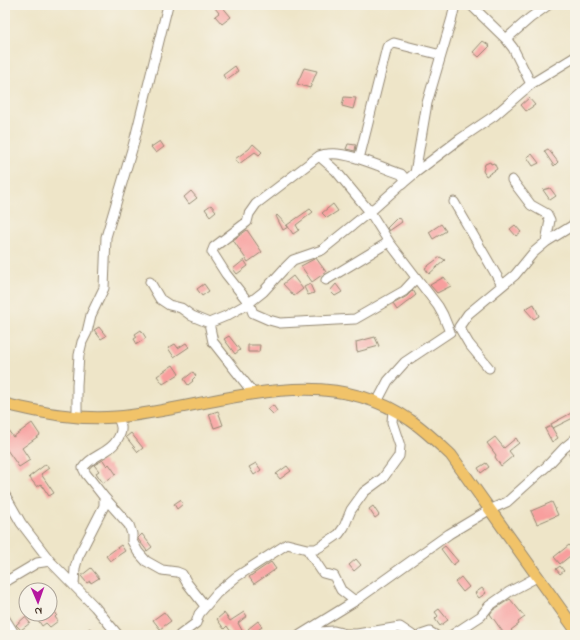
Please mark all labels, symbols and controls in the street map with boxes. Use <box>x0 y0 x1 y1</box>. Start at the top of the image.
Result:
north arrow <box>18 582 58 622</box>
text: N <box>34 603 42 619</box>

